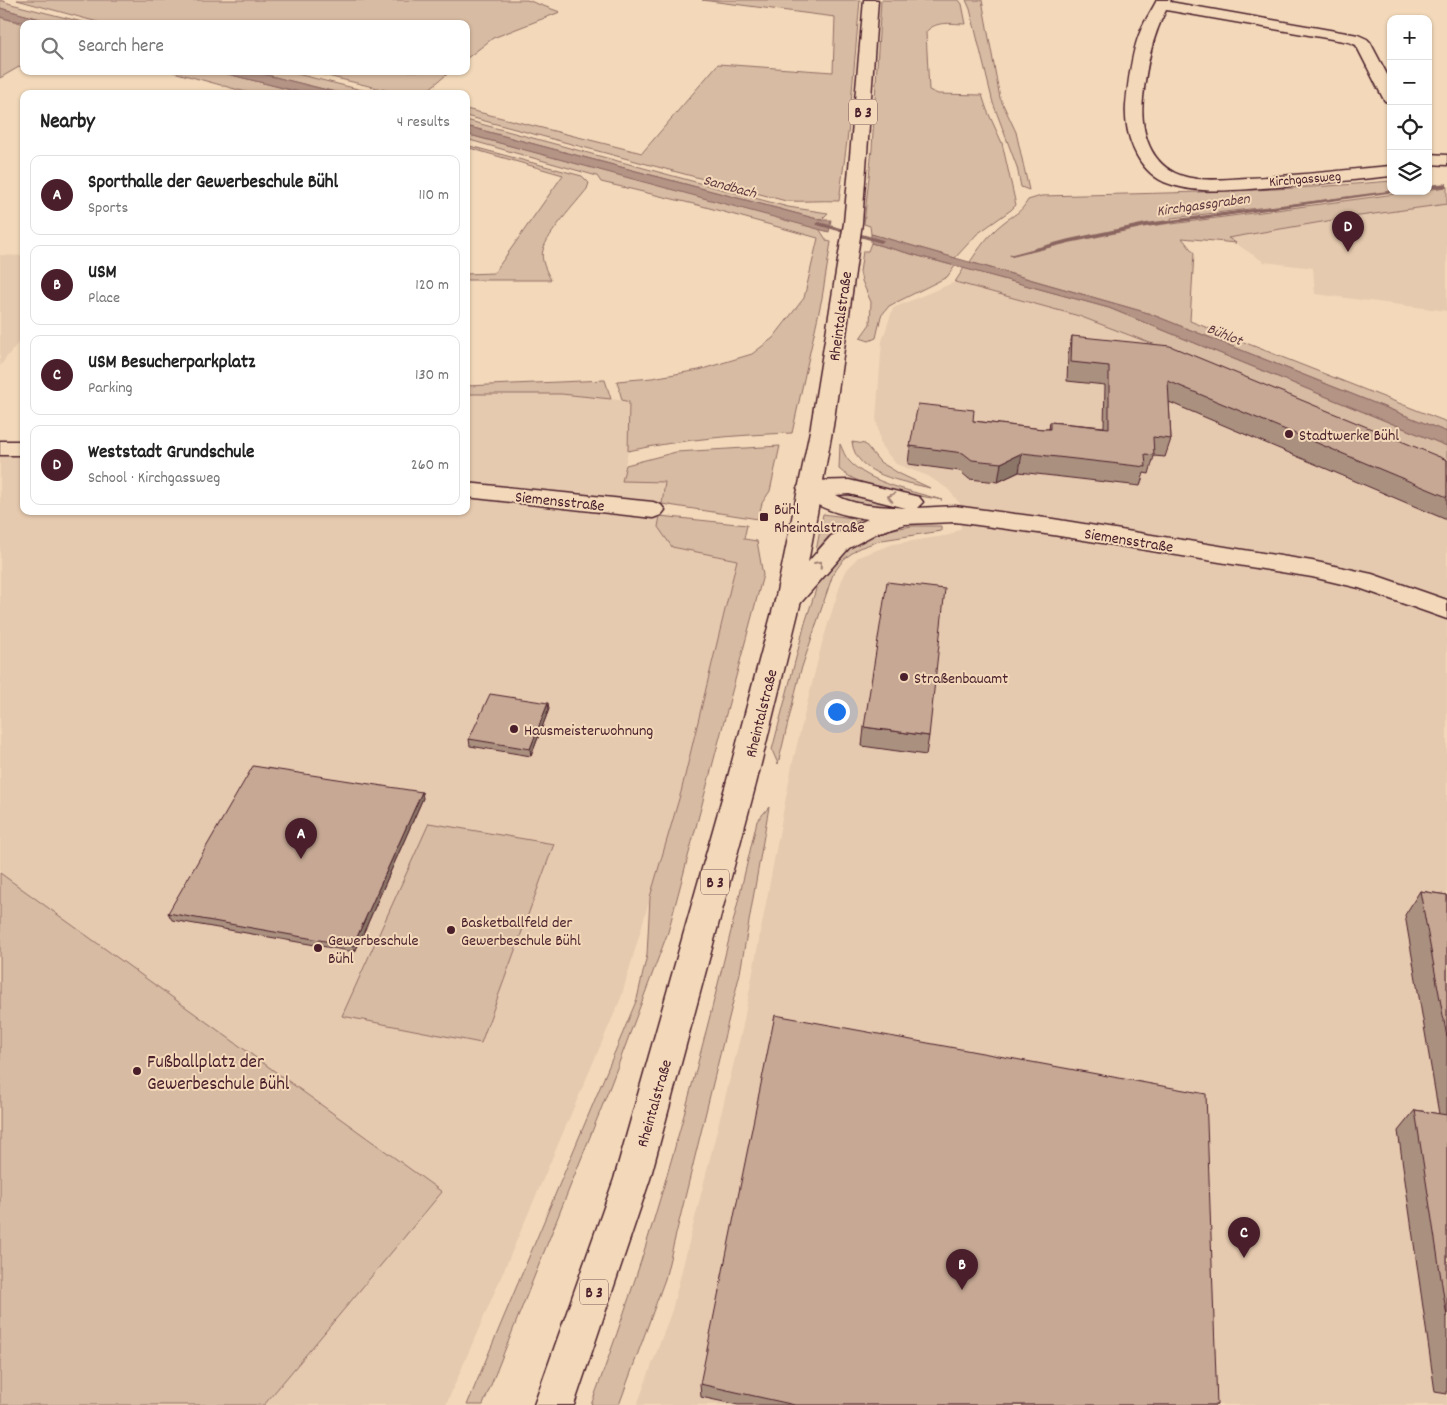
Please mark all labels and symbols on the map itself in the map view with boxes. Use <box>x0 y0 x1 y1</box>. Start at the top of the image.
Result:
road number: B 3 <box>849 100 877 124</box>
street label: Kirchgassweg <box>1268 167 1342 193</box>
water label: Sandbach <box>701 170 760 206</box>
water label: Kirchgassgraben <box>1155 188 1252 223</box>
pin: D <box>1332 211 1364 252</box>
street label: Rheintalstraße <box>824 270 859 363</box>
water label: Bühlot <box>1203 319 1247 353</box>
place label: Stadtwerke Bühl <box>1299 425 1399 448</box>
marker: Stadtwerke Bühl <box>1283 428 1295 440</box>
street label: Siemensstraße <box>514 486 606 519</box>
one-way arrow <box>887 492 896 503</box>
place label: Bühl Rheintalstraße <box>774 499 864 540</box>
marker: Bühl Rheintalstraße <box>758 511 770 523</box>
street label: Siemensstraße <box>1082 523 1175 560</box>
one-way arrow <box>814 560 823 569</box>
street label: Rheintalstraße <box>740 667 785 760</box>
place label: Straßenbauamt <box>914 668 1008 691</box>
marker: Straßenbauamt <box>898 671 910 683</box>
your location <box>824 699 850 725</box>
place label: Hausmeisterwohnung <box>524 720 653 743</box>
marker: Hausmeisterwohnung <box>508 723 520 735</box>
pin: A <box>285 818 317 859</box>
road number: B 3 <box>701 870 729 894</box>
place label: Basketballfeld der Gewerbeschule Bühl <box>461 912 581 953</box>
marker: Basketballfeld der Gewerbeschule Bühl <box>445 924 457 936</box>
place label: Gewerbeschule Bühl <box>328 930 419 971</box>
marker: Gewerbeschule Bühl <box>312 942 324 954</box>
place label: Fußballplatz der Gewerbeschule Bühl <box>147 1050 290 1099</box>
street label: Rheintalstraße <box>632 1057 679 1150</box>
marker: Fußballplatz der Gewerbeschule Bühl <box>131 1065 143 1077</box>
pin: C <box>1228 1217 1260 1258</box>
pin: B <box>946 1249 978 1290</box>
road number: B 3 <box>580 1280 608 1304</box>

